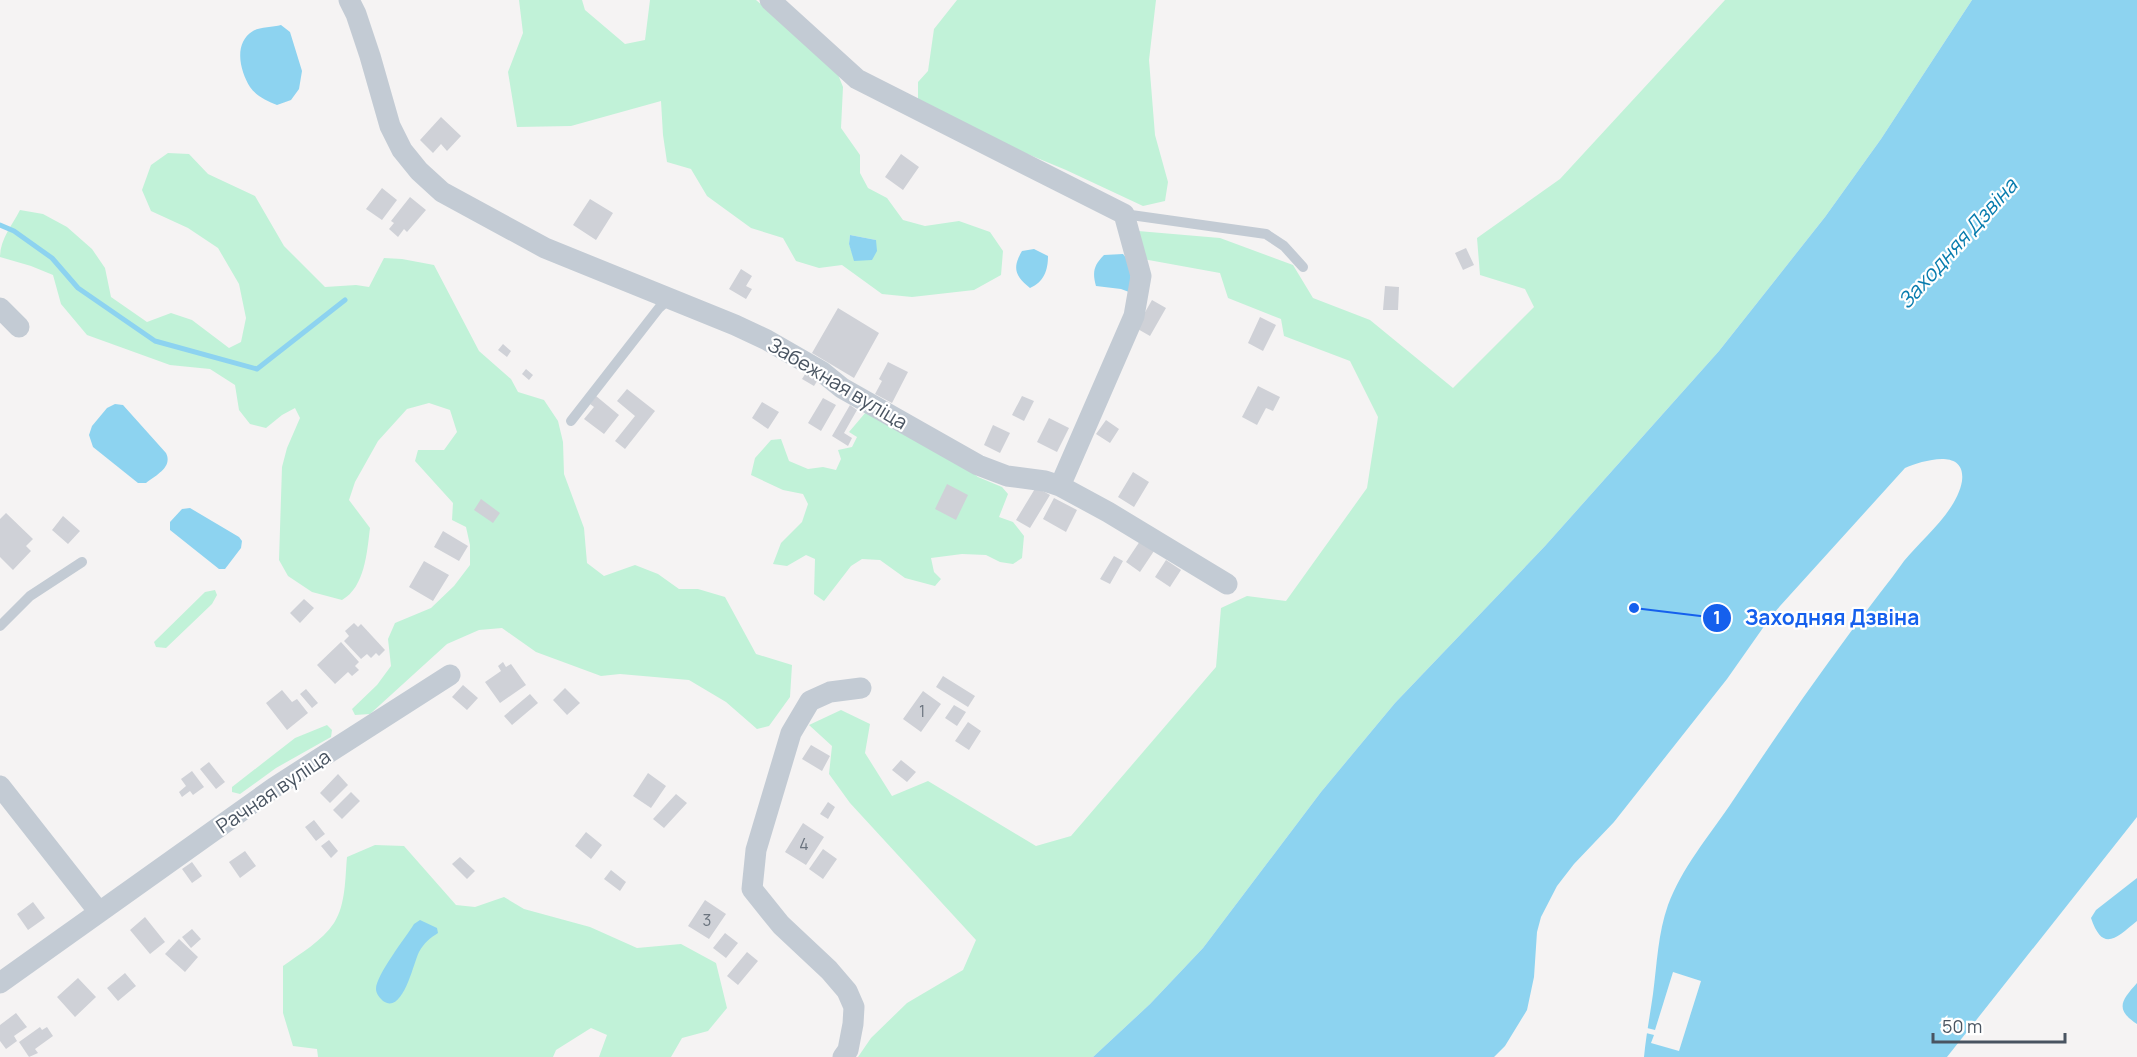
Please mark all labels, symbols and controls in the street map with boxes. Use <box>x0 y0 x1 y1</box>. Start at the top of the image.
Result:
water label: Заходняя Дзвіна <box>1891 171 2024 314</box>
street label: Забежная вуліца <box>763 331 913 435</box>
callout: Заходняя Дзвіна <box>1702 598 1931 637</box>
text: Заходняя Дзвіна <box>1745 603 1919 631</box>
text: 1 <box>1713 605 1721 629</box>
house number: 1 <box>919 700 925 722</box>
street label: Рачная вуліца <box>211 743 335 839</box>
house number: 4 <box>799 833 809 855</box>
house number: 3 <box>703 909 711 931</box>
scale bar <box>1933 1006 2065 1044</box>
text: 50 m <box>1942 1014 1982 1038</box>

